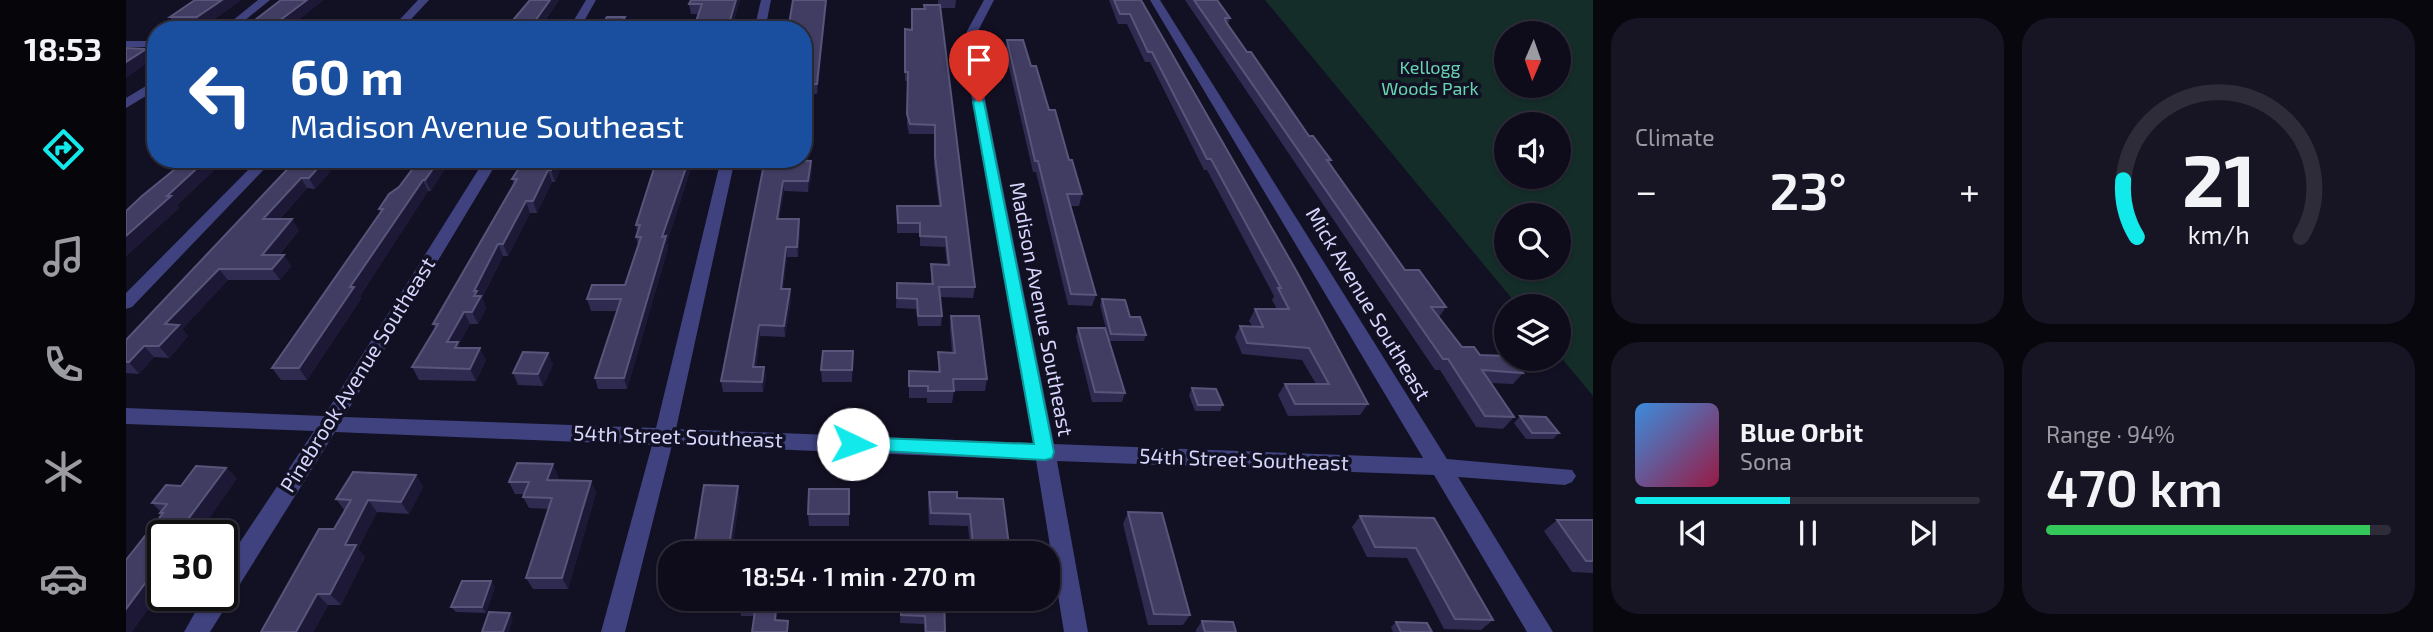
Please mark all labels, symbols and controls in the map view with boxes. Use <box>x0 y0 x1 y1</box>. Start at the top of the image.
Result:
north arrow <box>1494 21 1572 98</box>
map controls <box>1494 21 1571 371</box>
text: 18:53 <box>24 29 102 67</box>
pin <box>949 30 1009 102</box>
icon: arrive <box>960 41 998 79</box>
text: 60 m <box>290 46 404 105</box>
icon: left <box>175 49 266 140</box>
park label: Kellogg Woods Park <box>1381 56 1479 99</box>
text: Madison Avenue Southeast <box>290 106 684 144</box>
button: sound <box>1494 112 1571 189</box>
text: Climate <box>1635 123 1715 151</box>
icon: directions <box>39 125 88 174</box>
text: 21 <box>2182 134 2255 222</box>
text: 23° <box>1769 158 1847 220</box>
text: − <box>1635 167 1657 213</box>
text: + <box>1959 167 1980 213</box>
street label: Madison Avenue Southeast <box>1006 179 1079 438</box>
street label: Mick Avenue Southeast <box>1302 202 1437 404</box>
button: search <box>1494 203 1571 280</box>
text: km/h <box>2187 219 2250 249</box>
icon: music <box>39 232 88 281</box>
street label: Pinebrook Avenue Southeast <box>274 252 439 496</box>
button: layers <box>1494 294 1571 371</box>
icon: phone <box>39 340 88 389</box>
position arrow <box>816 407 890 481</box>
text: Blue Orbit <box>1740 416 1863 447</box>
street label: 54th Street Southeast <box>573 419 783 452</box>
text: Range · 94% <box>2046 420 2175 448</box>
street label: 54th Street Southeast <box>1139 442 1349 475</box>
icon: climate <box>39 447 88 496</box>
text: Sona <box>1740 447 1792 475</box>
text: 470 km <box>2046 455 2223 517</box>
icon: previous <box>1674 514 1712 552</box>
icon: pause <box>1789 514 1827 552</box>
icon: next <box>1904 514 1942 552</box>
speed limit sign: 30 <box>147 520 238 611</box>
icon: car <box>39 554 88 603</box>
text: 18:54 · 1 min · 270 m <box>742 560 976 591</box>

